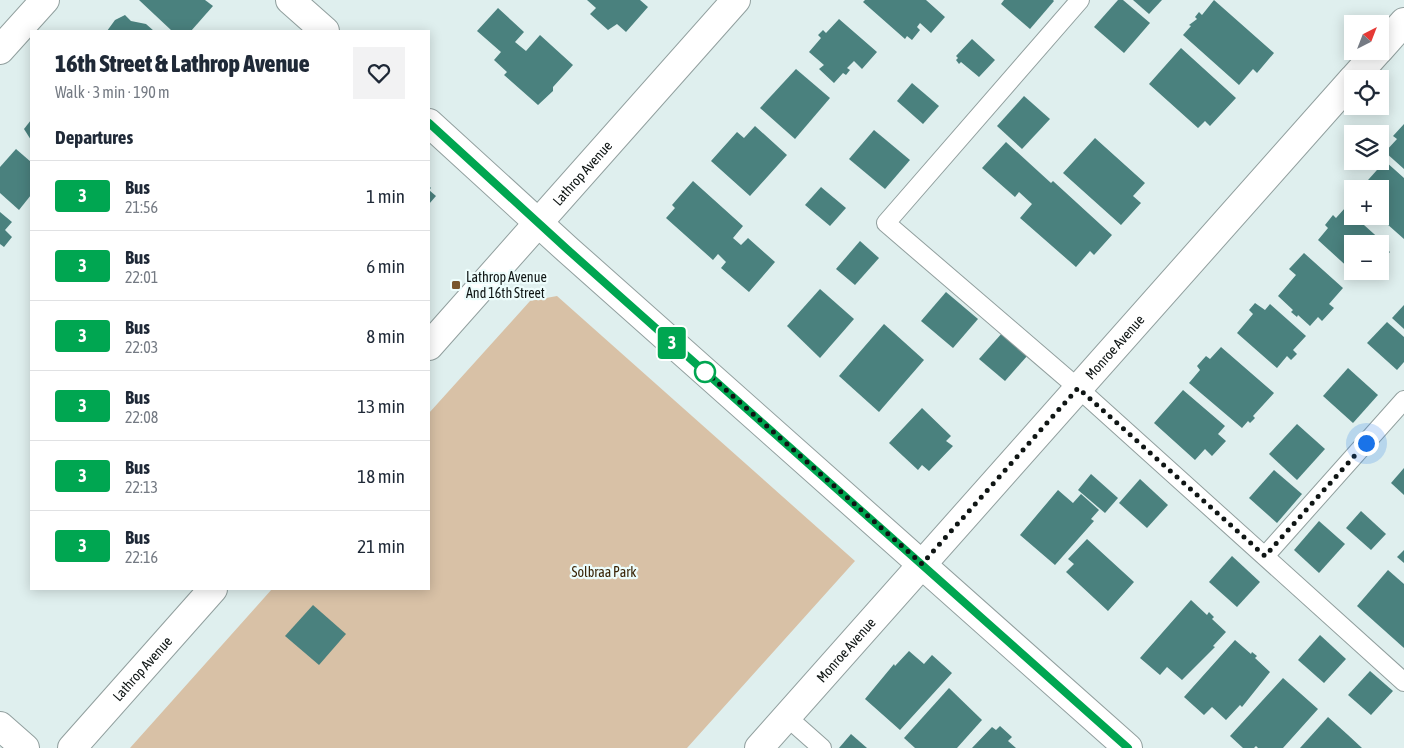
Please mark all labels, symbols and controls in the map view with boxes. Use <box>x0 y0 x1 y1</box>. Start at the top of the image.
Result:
north arrow <box>1344 15 1389 60</box>
map controls <box>1344 15 1389 280</box>
button: heart <box>353 47 405 99</box>
text: 16th Street & Lathrop Avenue <box>55 50 310 77</box>
button: locate <box>1344 70 1389 115</box>
text: Walk · 3 min · 190 m <box>55 83 169 101</box>
button: layers <box>1344 125 1389 170</box>
text: Departures <box>55 126 133 148</box>
street label: Lathrop Avenue <box>549 138 615 209</box>
text: Bus <box>125 176 150 198</box>
button: + <box>1344 180 1389 225</box>
text: 3 <box>78 185 87 206</box>
text: 1 min <box>366 185 405 207</box>
text: 21:56 <box>125 198 158 216</box>
button: − <box>1344 235 1389 280</box>
text: Bus <box>125 246 150 268</box>
text: 3 <box>78 255 87 276</box>
text: 6 min <box>366 255 405 277</box>
text: 22:01 <box>125 268 158 286</box>
place label: Lathrop Avenue And 16th Street <box>466 269 547 301</box>
marker: Lathrop Avenue And 16th Street <box>450 279 462 291</box>
street label: Monroe Avenue <box>1082 312 1148 383</box>
text: Bus <box>125 316 150 338</box>
text: 3 <box>78 325 87 346</box>
text: 8 min <box>366 325 405 347</box>
line badge: 3 <box>656 327 688 359</box>
text: 3 <box>668 332 676 353</box>
text: 22:03 <box>125 338 158 356</box>
unlabelled marker <box>694 361 716 383</box>
text: Bus <box>125 386 150 408</box>
text: 3 <box>78 395 87 416</box>
text: 13 min <box>357 395 405 417</box>
text: 22:08 <box>125 408 158 426</box>
your location <box>1354 431 1379 456</box>
text: Bus <box>125 456 150 478</box>
text: 3 <box>78 465 87 486</box>
text: 18 min <box>357 465 405 487</box>
text: 22:13 <box>125 478 158 496</box>
text: Bus <box>125 526 150 548</box>
text: 3 <box>78 535 87 556</box>
text: 21 min <box>357 535 405 557</box>
text: 22:16 <box>125 548 158 566</box>
park label: Solbraa Park <box>572 564 636 580</box>
street label: Monroe Avenue <box>813 615 879 685</box>
street label: Lathrop Avenue <box>110 633 175 704</box>

